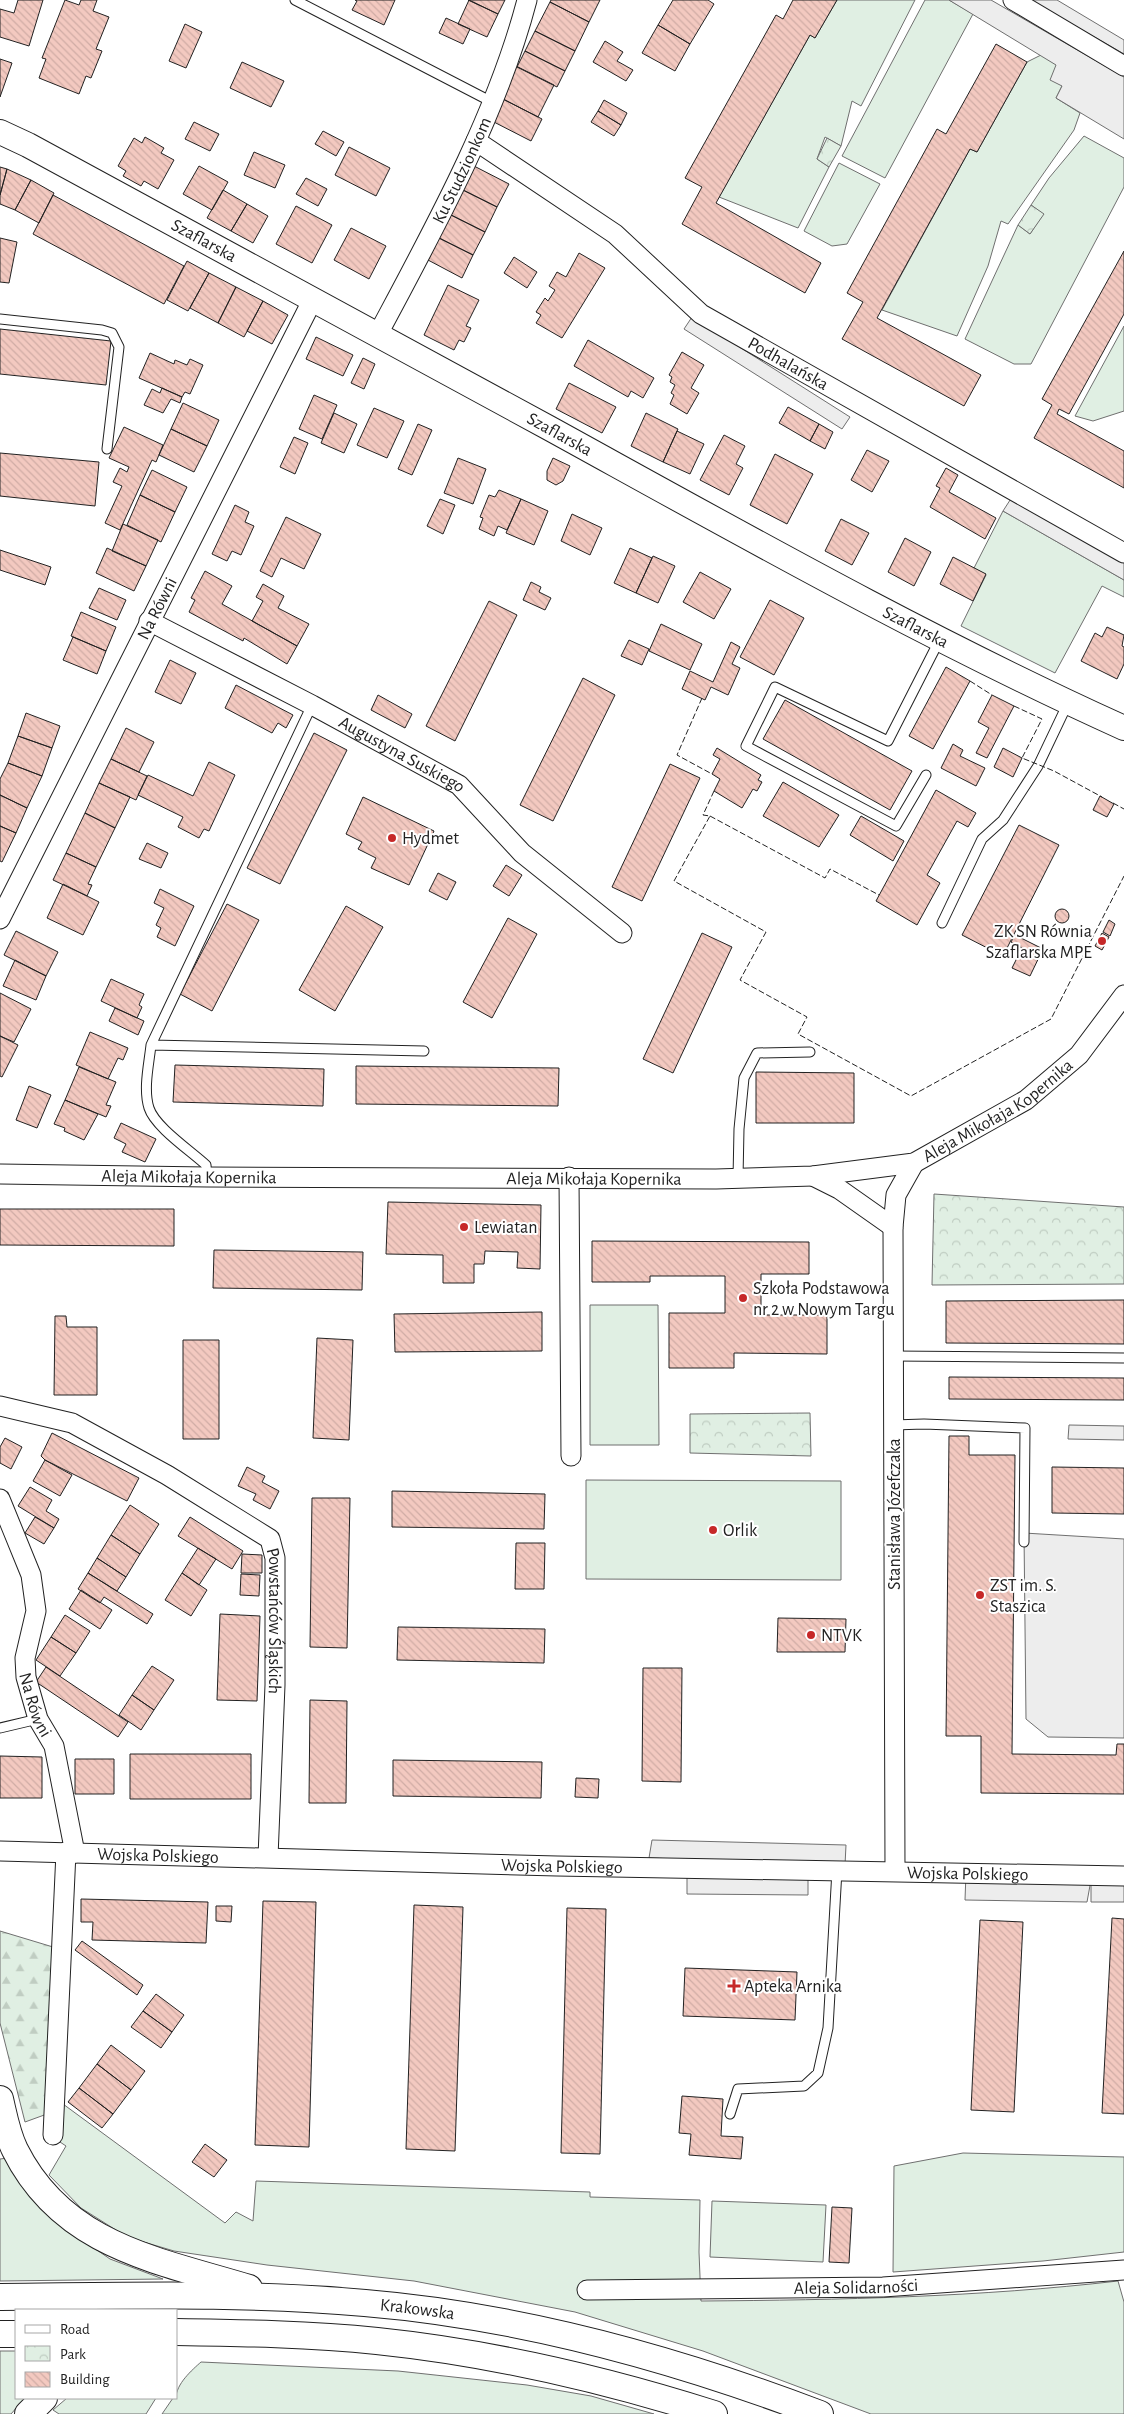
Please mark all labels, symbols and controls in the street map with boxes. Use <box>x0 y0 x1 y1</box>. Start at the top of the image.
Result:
street label: Ku Studzionkom <box>430 115 495 227</box>
street label: Szaflarska <box>168 216 239 266</box>
street label: Podhalańska <box>745 334 831 394</box>
street label: Szaflarska <box>524 410 595 460</box>
street label: Na Równi <box>135 575 181 643</box>
street label: Szaflarska <box>880 603 951 652</box>
street label: Augustyna Suskiego <box>336 713 469 796</box>
place label: Hydmet <box>402 830 459 848</box>
marker: Hydmet <box>386 832 398 844</box>
place label: ZK SN Równia Szaflarska MPE <box>986 923 1092 962</box>
marker: ZK SN Równia Szaflarska MPE <box>1096 935 1108 947</box>
street label: Aleja Mikołaja Kopernika <box>920 1056 1077 1166</box>
street label: Aleja Mikołaja Kopernika <box>101 1167 277 1187</box>
street label: Aleja Mikołaja Kopernika <box>506 1170 682 1189</box>
place label: Lewiatan <box>474 1219 538 1237</box>
marker: Lewiatan <box>458 1221 470 1233</box>
place label: Szkoła Podstawowa nr 2 w Nowym Targu <box>753 1280 894 1319</box>
marker: Szkoła Podstawowa nr 2 w Nowym Targu <box>737 1292 749 1304</box>
street label: Stanisława Józefczaka <box>886 1438 904 1590</box>
place label: Orlik <box>723 1522 758 1540</box>
marker: Orlik <box>707 1524 719 1536</box>
street label: Powstańców Śląskich <box>263 1546 286 1694</box>
place label: ZST im. S. Staszica <box>990 1577 1057 1616</box>
marker: ZST im. S. Staszica <box>974 1589 986 1601</box>
place label: NTVK <box>821 1627 862 1645</box>
marker: NTVK <box>805 1629 817 1641</box>
street label: Na Równi <box>15 1671 55 1741</box>
street label: Wojska Polskiego <box>97 1846 219 1867</box>
street label: Wojska Polskiego <box>501 1856 623 1877</box>
street label: Wojska Polskiego <box>907 1864 1029 1884</box>
place label: Apteka Arnika <box>744 1978 842 1996</box>
marker: Apteka Arnika <box>728 1980 740 1992</box>
street label: Aleja Solidarności <box>794 2277 919 2298</box>
street label: Krakowska <box>379 2296 456 2324</box>
legend <box>15 2309 178 2399</box>
text: Road <box>60 2322 90 2337</box>
text: Park <box>60 2347 86 2362</box>
text: Building <box>60 2372 110 2387</box>

